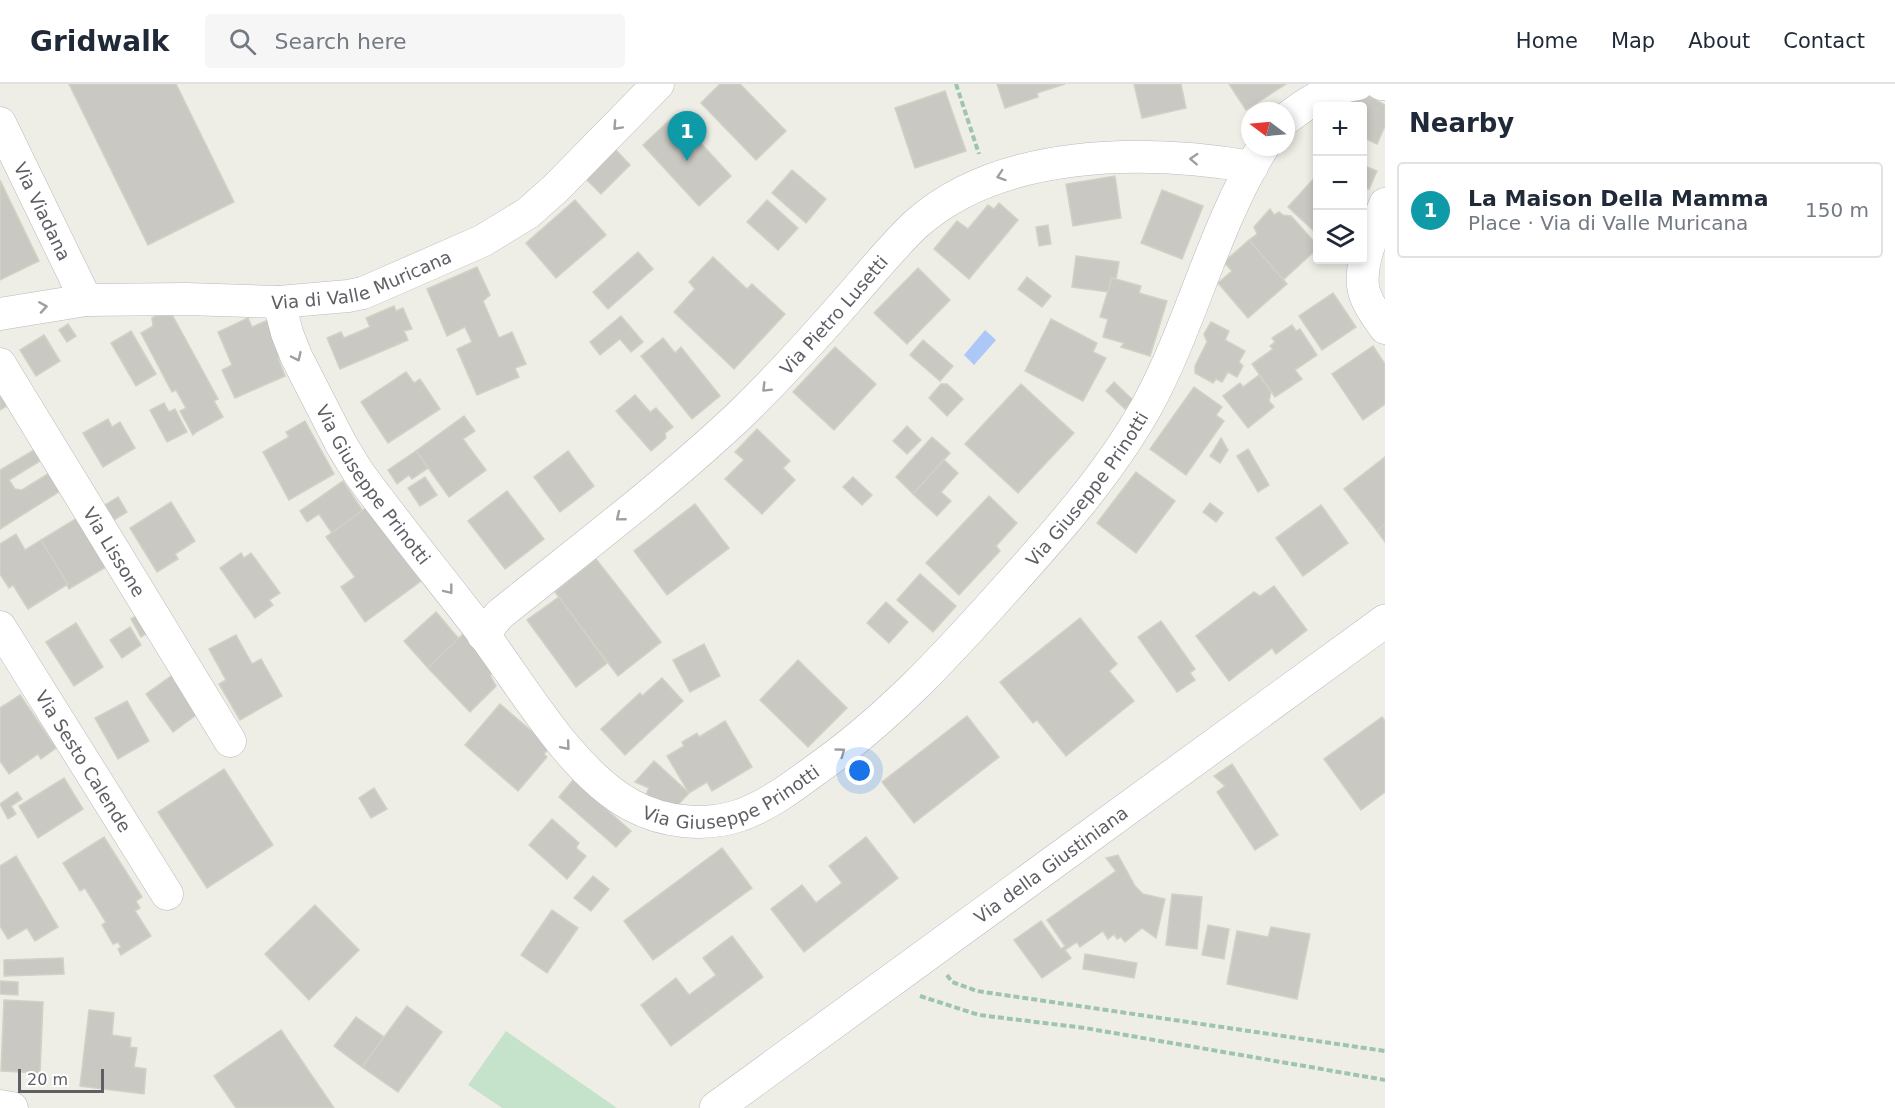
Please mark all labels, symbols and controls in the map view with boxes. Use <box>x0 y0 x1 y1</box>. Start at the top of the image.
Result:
search box <box>205 14 625 68</box>
text: Gridwalk <box>30 25 169 58</box>
icon: search <box>226 25 259 58</box>
text: Search here <box>274 29 407 54</box>
text: Home <box>1516 29 1578 53</box>
text: Map <box>1611 29 1655 53</box>
text: About <box>1688 29 1750 53</box>
text: Contact <box>1783 29 1865 53</box>
north arrow <box>1241 102 1295 156</box>
map controls <box>1313 102 1367 264</box>
button: + <box>1313 102 1367 156</box>
text: Nearby <box>1409 108 1514 138</box>
pin: 1 <box>668 112 706 161</box>
one-way arrow <box>613 119 624 130</box>
one-way arrow <box>1190 153 1199 166</box>
button: − <box>1313 156 1367 210</box>
street label: Via Viadana <box>10 159 76 264</box>
one-way arrow <box>996 169 1007 181</box>
text: La Maison Della Mamma <box>1468 186 1769 211</box>
text: 1 <box>1424 198 1437 222</box>
text: 150 m <box>1805 198 1869 222</box>
button: layers <box>1313 210 1367 264</box>
text: Place · Via di Valle Muricana <box>1468 211 1748 235</box>
street label: Via di Valle Muricana <box>271 245 454 313</box>
street label: Via Pietro Lusetti <box>775 251 892 379</box>
one-way arrow <box>37 301 47 314</box>
one-way arrow <box>289 351 301 362</box>
one-way arrow <box>763 381 774 392</box>
street label: Via Giuseppe Prinotti <box>312 401 435 568</box>
street label: Via Giuseppe Prinotti <box>1021 408 1152 570</box>
street label: Via Lissone <box>79 503 150 600</box>
one-way arrow <box>615 510 626 521</box>
one-way arrow <box>441 584 452 595</box>
street label: Via Sesto Calende <box>32 686 136 836</box>
one-way arrow <box>558 739 569 750</box>
one-way arrow <box>835 748 846 759</box>
your location <box>845 756 874 785</box>
street label: Via Giuseppe Prinotti <box>640 760 823 832</box>
street label: Via della Giustiniana <box>970 801 1132 927</box>
scale bar <box>18 1066 104 1094</box>
text: 20 m <box>27 1070 68 1089</box>

